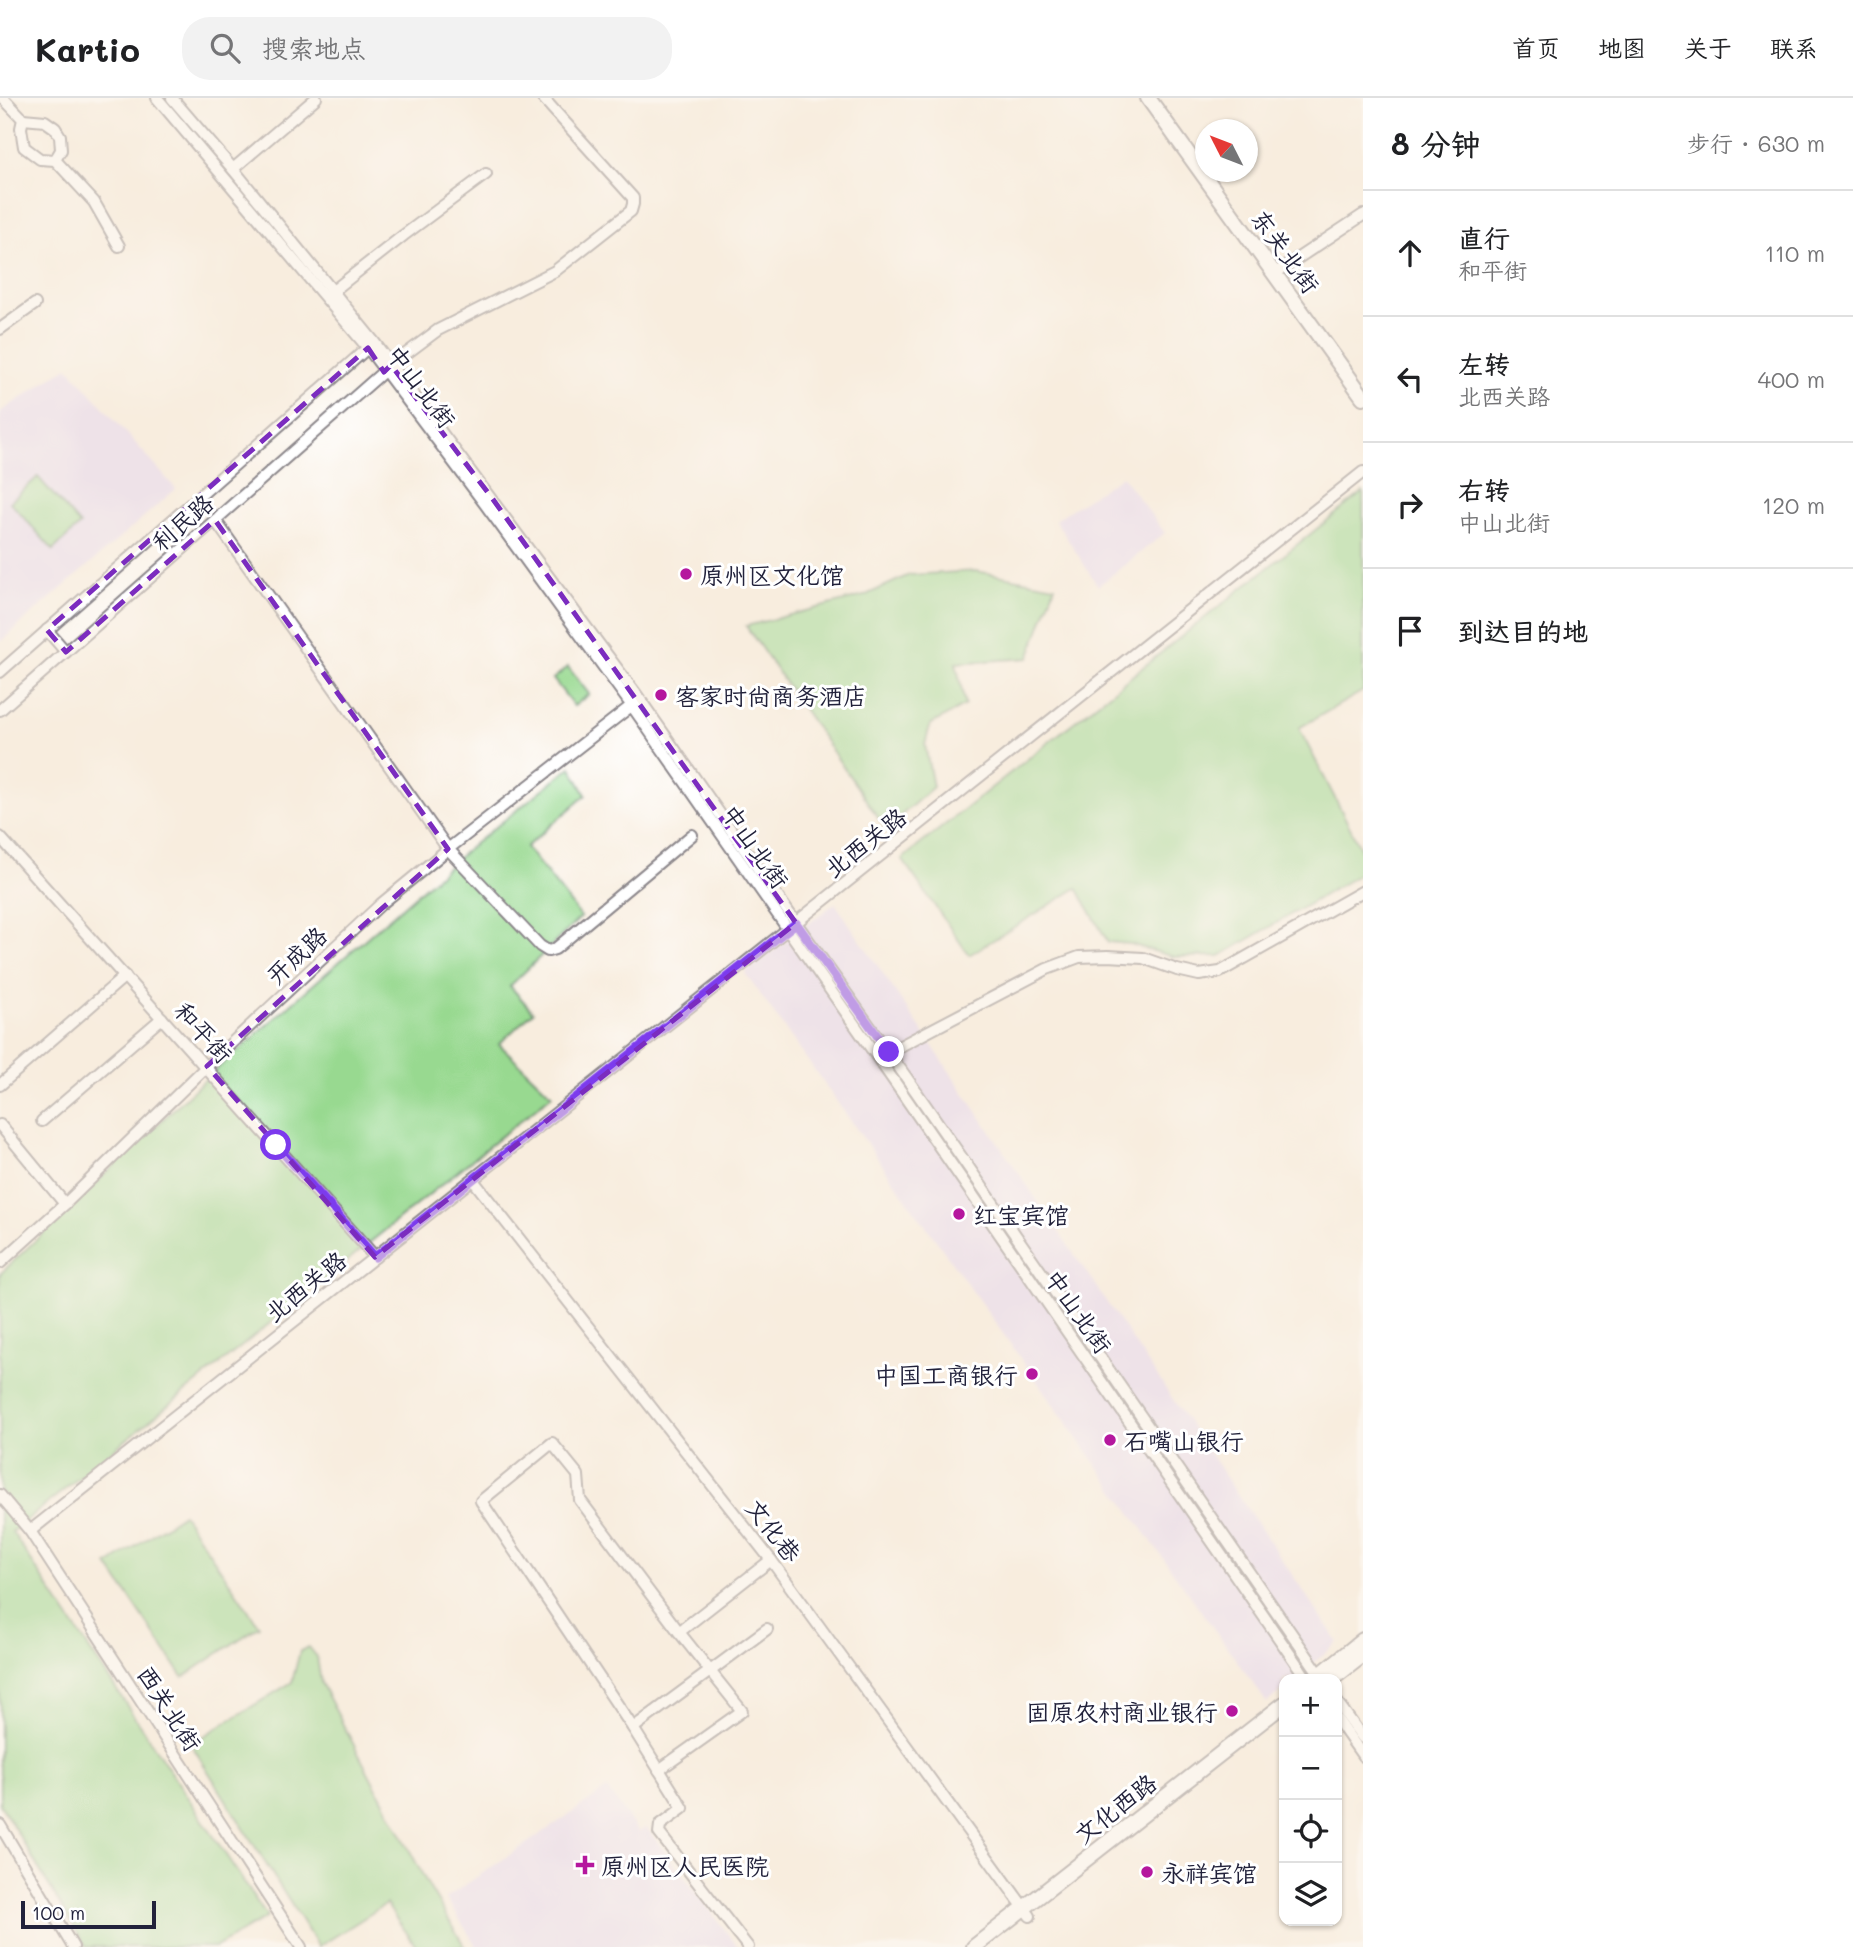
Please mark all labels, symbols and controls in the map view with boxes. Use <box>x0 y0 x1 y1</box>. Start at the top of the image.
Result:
search box <box>182 17 672 80</box>
text: Kartio <box>35 27 140 70</box>
icon: search <box>206 29 244 67</box>
text: 搜索地点 <box>262 31 366 65</box>
text: 首页 <box>1512 32 1560 63</box>
text: 地图 <box>1598 32 1646 63</box>
text: 关于 <box>1684 32 1732 63</box>
text: 联系 <box>1770 32 1818 63</box>
north arrow <box>1195 119 1258 182</box>
text: 8 分钟 <box>1391 123 1480 163</box>
text: 步行 · 630 m <box>1687 128 1825 158</box>
street label: 东关北街 <box>1245 203 1327 299</box>
text: 直行 <box>1458 221 1510 255</box>
icon: ahead <box>1391 234 1429 272</box>
text: 110 m <box>1765 238 1825 268</box>
text: 和平街 <box>1458 255 1527 285</box>
street label: 中山北街 <box>381 338 463 434</box>
text: 左转 <box>1458 347 1510 381</box>
icon: left <box>1391 360 1429 398</box>
text: 400 m <box>1757 364 1825 394</box>
text: 北西关路 <box>1458 381 1550 411</box>
text: 右转 <box>1458 473 1510 507</box>
icon: right <box>1391 486 1429 524</box>
street label: 利民路 <box>145 487 219 557</box>
text: 120 m <box>1762 490 1825 520</box>
text: 中山北街 <box>1458 507 1550 537</box>
place label: 原州区文化馆 <box>700 559 844 590</box>
marker: 原州区文化馆 <box>678 566 694 582</box>
icon: arrive <box>1391 612 1429 650</box>
text: 到达目的地 <box>1458 614 1588 648</box>
place label: 客家时尚商务酒店 <box>675 680 867 711</box>
marker: 客家时尚商务酒店 <box>653 687 669 703</box>
street label: 中山北街 <box>716 798 796 894</box>
street label: 北西关路 <box>818 800 912 884</box>
street label: 开成路 <box>259 919 333 991</box>
street label: 和平街 <box>168 995 240 1069</box>
route end <box>873 1036 904 1067</box>
route start <box>260 1129 291 1160</box>
place label: 红宝宾馆 <box>973 1199 1069 1230</box>
marker: 红宝宾馆 <box>951 1206 967 1222</box>
street label: 北西关路 <box>258 1244 352 1328</box>
street label: 中山北街 <box>1039 1263 1119 1359</box>
place label: 中国工商银行 <box>874 1359 1018 1390</box>
marker: 中国工商银行 <box>1024 1366 1040 1382</box>
place label: 石嘴山银行 <box>1124 1425 1244 1456</box>
marker: 石嘴山银行 <box>1102 1432 1118 1448</box>
street label: 文化巷 <box>740 1492 808 1568</box>
street label: 西关北街 <box>131 1659 209 1757</box>
map controls <box>1279 1674 1342 1926</box>
button: + <box>1279 1674 1342 1737</box>
place label: 固原农村商业银行 <box>1026 1696 1218 1727</box>
marker: 固原农村商业银行 <box>1224 1703 1240 1719</box>
button: − <box>1279 1737 1342 1800</box>
street label: 文化西路 <box>1068 1766 1162 1850</box>
button: locate <box>1279 1800 1342 1863</box>
place label: 原州区人民医院 <box>601 1850 769 1881</box>
marker: 原州区人民医院 <box>575 1855 595 1875</box>
place label: 永祥宾馆 <box>1161 1857 1257 1888</box>
button: layers <box>1279 1863 1342 1926</box>
marker: 永祥宾馆 <box>1139 1864 1155 1880</box>
scale bar <box>21 1898 156 1930</box>
text: 100 m <box>32 1900 85 1925</box>

